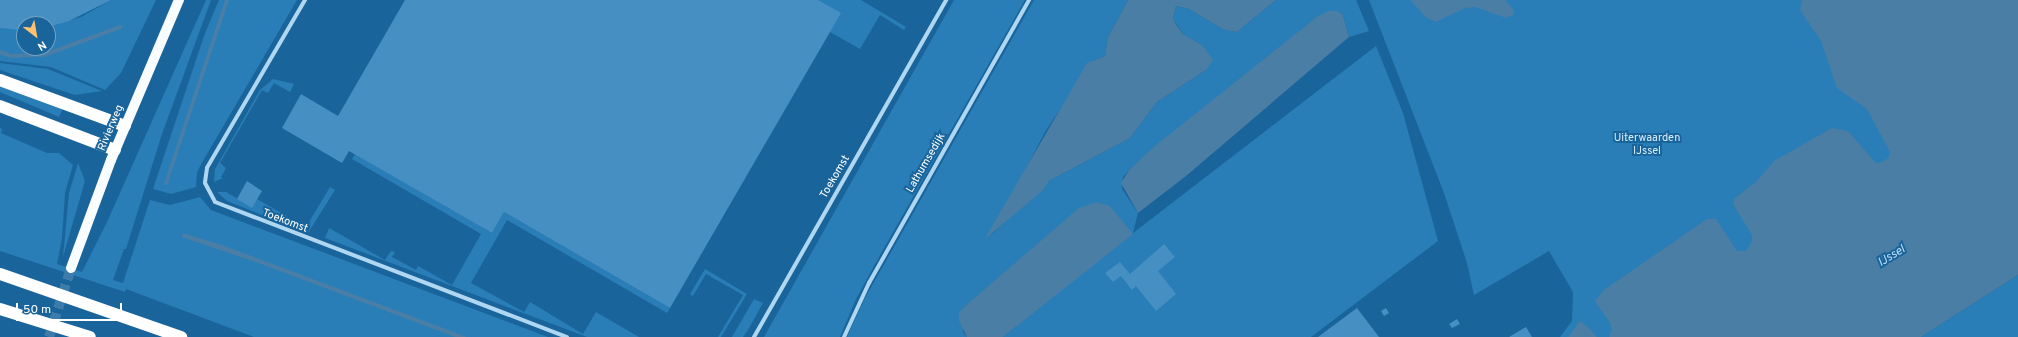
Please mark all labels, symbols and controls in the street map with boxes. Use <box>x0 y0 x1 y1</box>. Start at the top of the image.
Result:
north arrow <box>16 16 56 56</box>
text: N <box>35 37 49 53</box>
street label: Rivierweg <box>95 103 127 153</box>
street label: Lathumsedijk <box>904 131 948 195</box>
park label: Uiterwaarden IJssel <box>1614 132 1680 158</box>
street label: Toekomst <box>817 153 853 201</box>
street label: Toekomst <box>260 206 310 236</box>
water label: IJssel <box>1876 243 1908 271</box>
scale bar <box>18 295 124 321</box>
text: 50 m <box>23 302 51 318</box>

